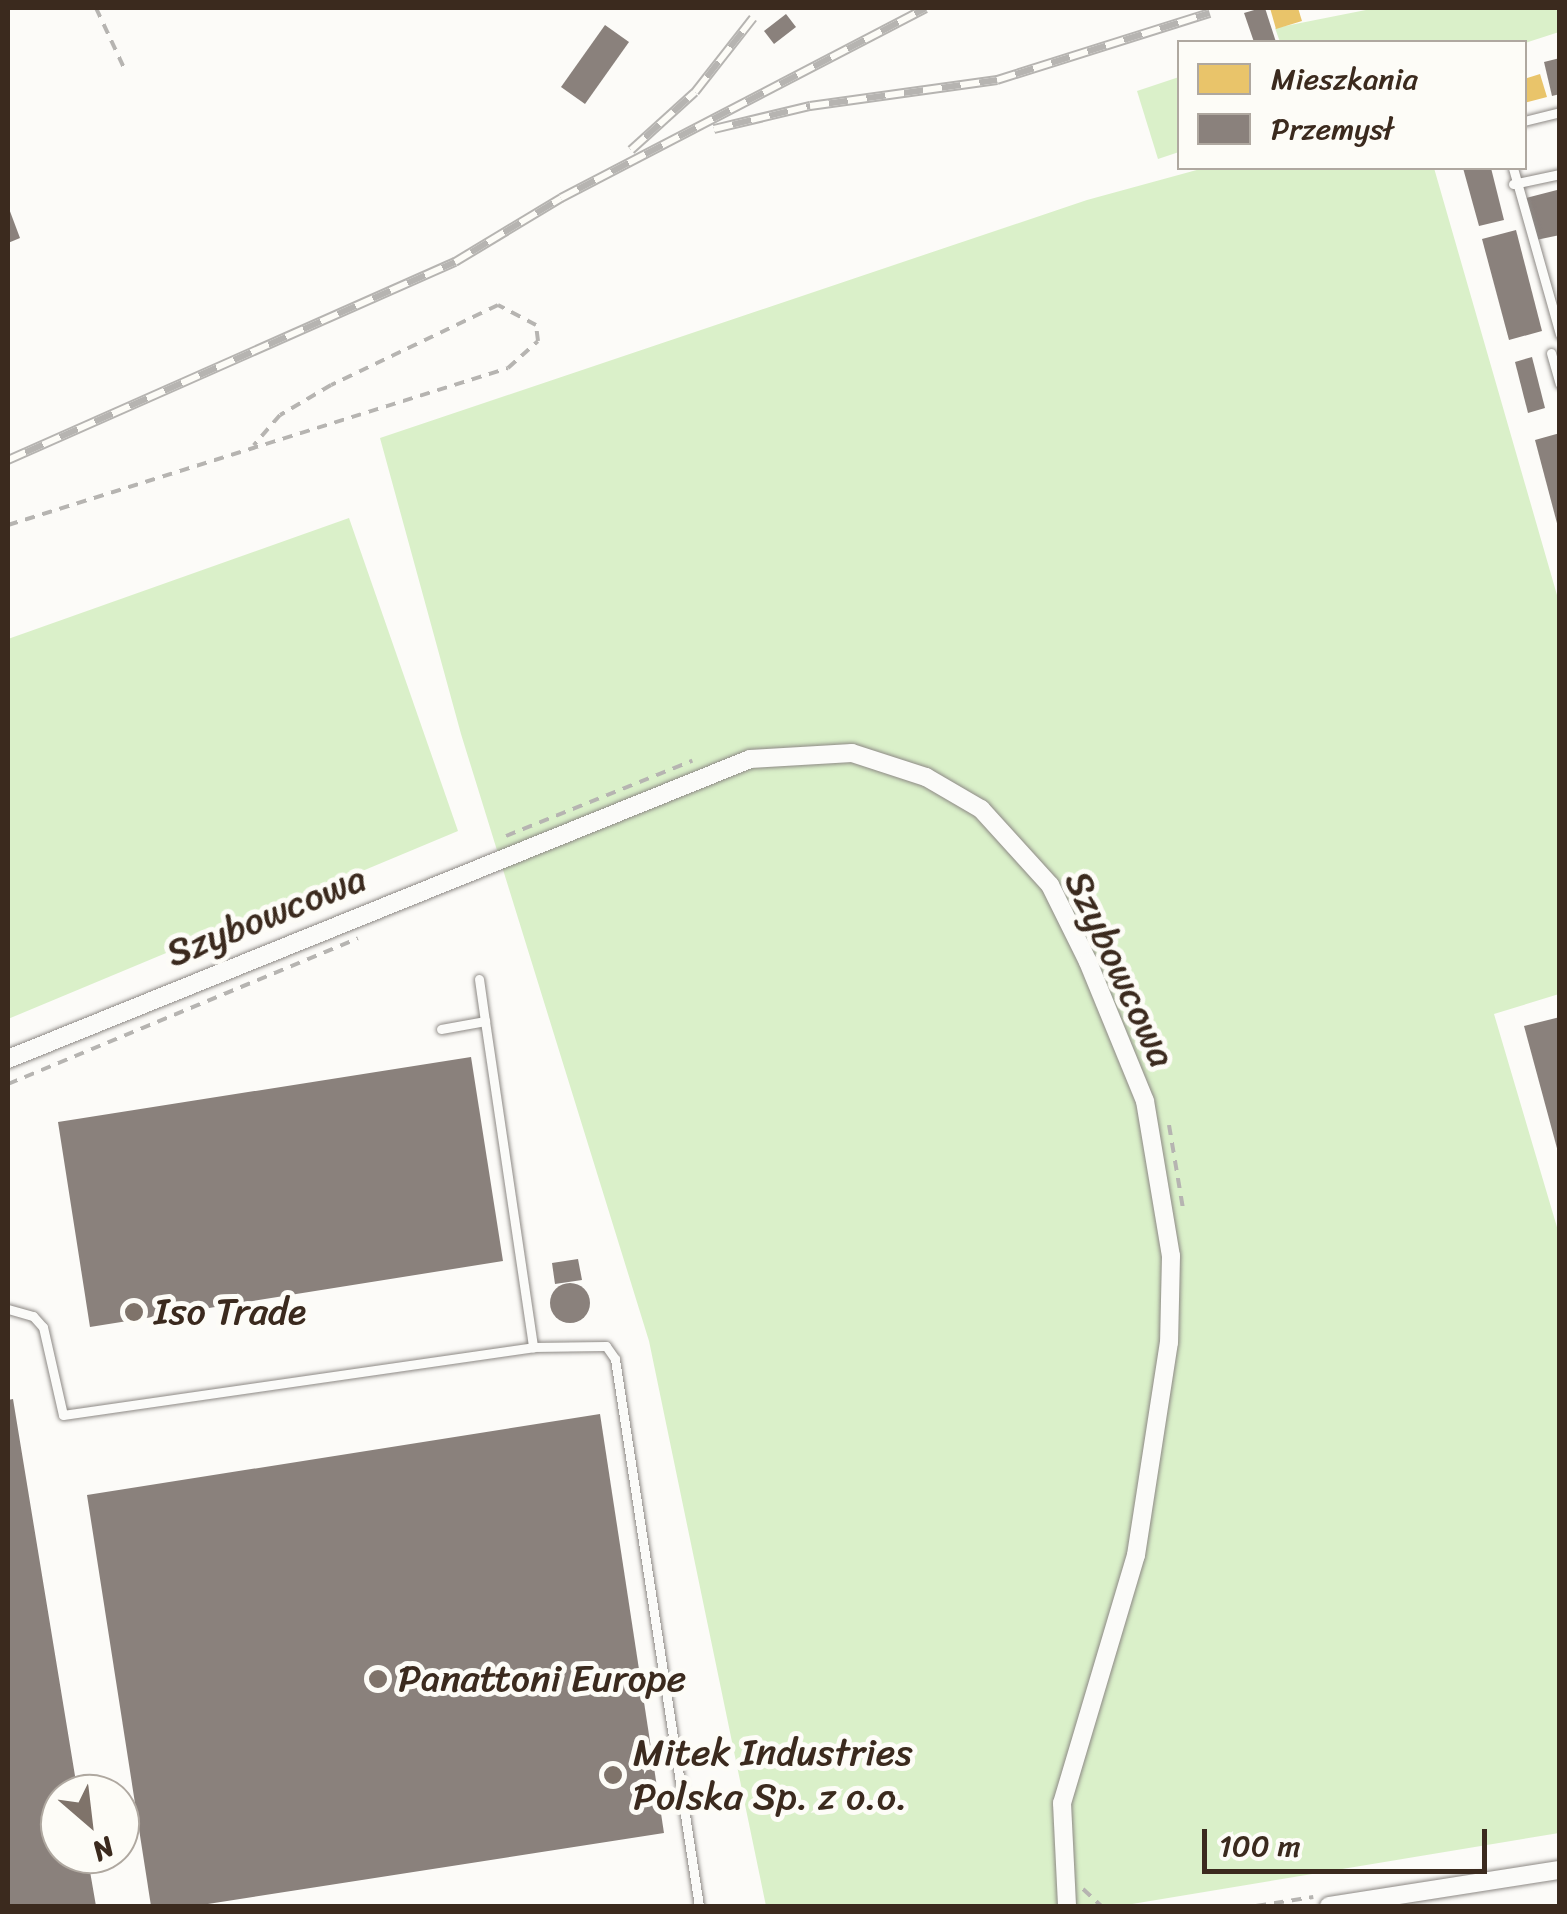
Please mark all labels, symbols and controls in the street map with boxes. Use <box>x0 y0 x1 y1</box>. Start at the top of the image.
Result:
legend <box>1177 40 1527 170</box>
text: Mieszkania <box>1271 52 1418 106</box>
text: Przemysł <box>1271 102 1393 156</box>
street label: Szybowcowa <box>160 855 372 977</box>
street label: Szybowcowa <box>1055 864 1185 1074</box>
place label: Iso Trade <box>154 1289 308 1335</box>
marker: Iso Trade <box>123 1301 145 1323</box>
place label: Panattoni Europe <box>398 1656 685 1702</box>
marker: Panattoni Europe <box>367 1668 389 1690</box>
place label: Mitek Industries Polska Sp. z o.o. <box>633 1730 909 1820</box>
marker: Mitek Industries Polska Sp. z o.o. <box>602 1764 624 1786</box>
north arrow <box>40 1774 140 1874</box>
scale bar <box>1207 1809 1492 1871</box>
text: 100 m <box>1219 1819 1301 1873</box>
text: N <box>83 1823 123 1875</box>

